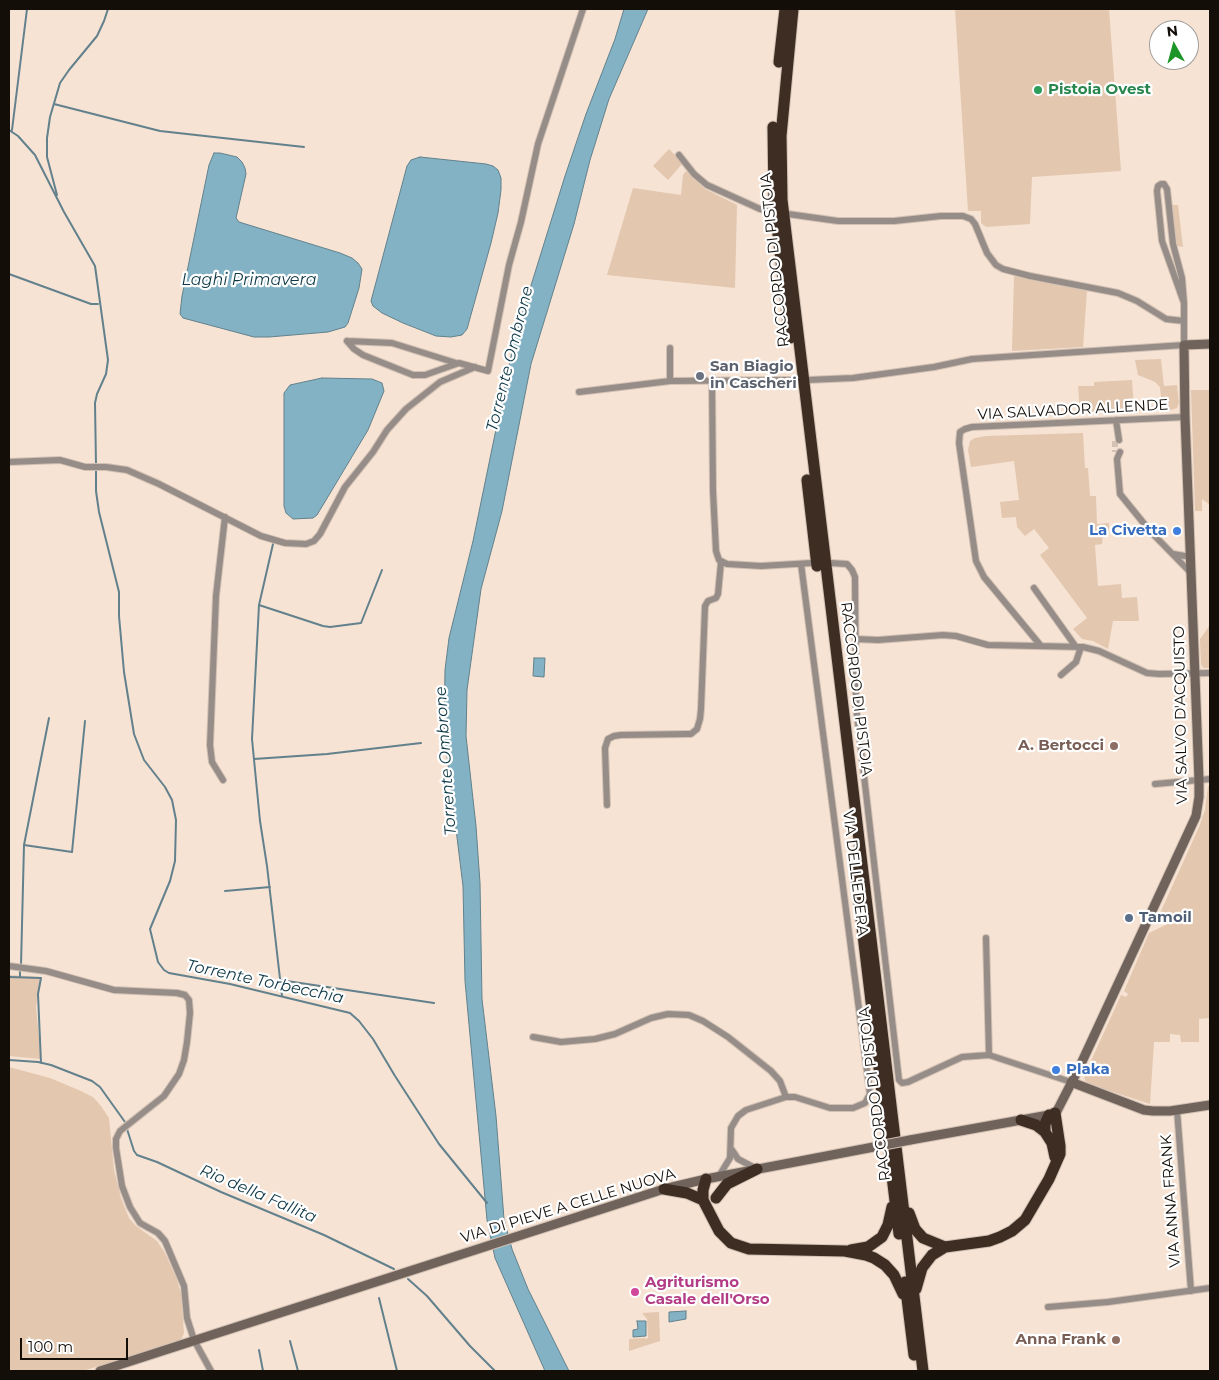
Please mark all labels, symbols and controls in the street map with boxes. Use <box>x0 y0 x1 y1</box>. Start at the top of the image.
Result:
north arrow <box>1149 20 1199 70</box>
text: N <box>1166 21 1179 41</box>
place label: Pistoia Ovest <box>1048 81 1151 99</box>
marker: Pistoia Ovest <box>1032 84 1044 96</box>
street label: RACCORDO DI PISTOIA <box>757 172 793 348</box>
water label: Laghi Primavera <box>181 270 317 290</box>
water label: Torrente Ombrone <box>483 284 537 434</box>
place label: San Biagio in Cascheri <box>710 358 797 393</box>
marker: San Biagio in Cascheri <box>694 370 706 382</box>
street label: VIA SALVADOR ALLENDE <box>977 396 1169 424</box>
place label: La Civetta <box>1089 522 1167 540</box>
marker: La Civetta <box>1171 525 1183 537</box>
street label: RACCORDO DI PISTOIA <box>836 601 876 777</box>
street label: VIA SALVO D'ACQUISTO <box>1170 626 1192 804</box>
water label: Torrente Ombrone <box>431 686 461 836</box>
place label: A. Bertocci <box>1018 737 1104 755</box>
marker: A. Bertocci <box>1108 740 1120 752</box>
street label: VIA DELL'EDERA <box>838 809 872 937</box>
place label: Tamoil <box>1139 909 1192 927</box>
marker: Tamoil <box>1123 912 1135 924</box>
water label: Torrente Torbecchia <box>185 956 345 1008</box>
street label: RACCORDO DI PISTOIA <box>855 1006 895 1182</box>
place label: Plaka <box>1066 1061 1110 1079</box>
marker: Plaka <box>1050 1064 1062 1076</box>
street label: VIA ANNA FRANK <box>1157 1134 1185 1268</box>
water label: Rio della Fallita <box>197 1161 319 1227</box>
street label: VIA DI PIEVE A CELLE NUOVA <box>458 1165 678 1247</box>
place label: Agriturismo Casale dell'Orso <box>645 1274 770 1309</box>
marker: Agriturismo Casale dell'Orso <box>629 1286 641 1298</box>
scale bar <box>22 1328 130 1360</box>
place label: Anna Frank <box>1016 1331 1106 1349</box>
marker: Anna Frank <box>1110 1334 1122 1346</box>
text: 100 m <box>28 1337 73 1356</box>

